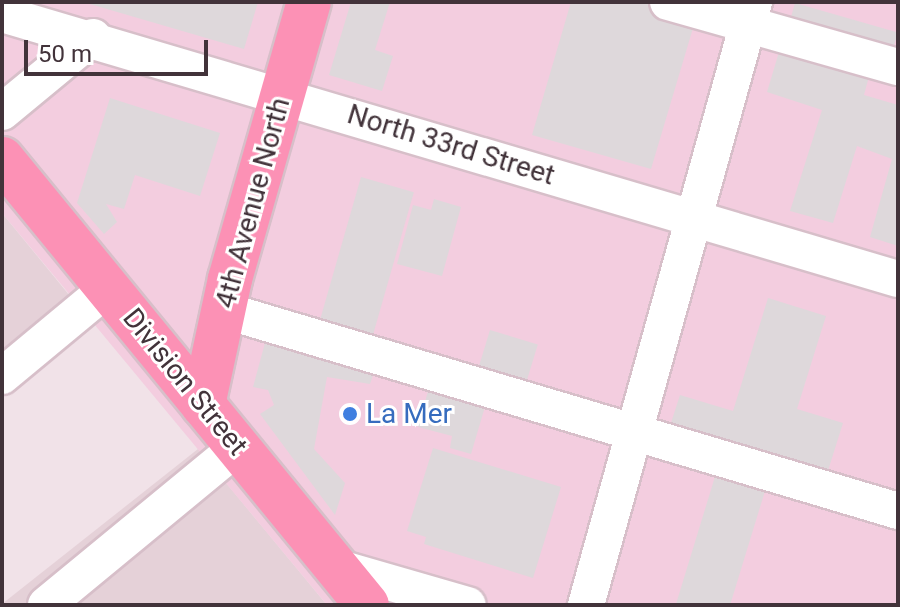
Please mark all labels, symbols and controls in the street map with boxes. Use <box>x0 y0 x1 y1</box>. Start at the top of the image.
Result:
scale bar <box>28 24 212 74</box>
text: 50 m <box>38 40 92 68</box>
street label: 4th Avenue North <box>209 94 297 312</box>
street label: North 33rd Street <box>343 98 559 192</box>
street label: Division Street <box>116 302 254 462</box>
place label: La Mer <box>366 397 452 431</box>
marker: La Mer <box>341 405 359 423</box>

